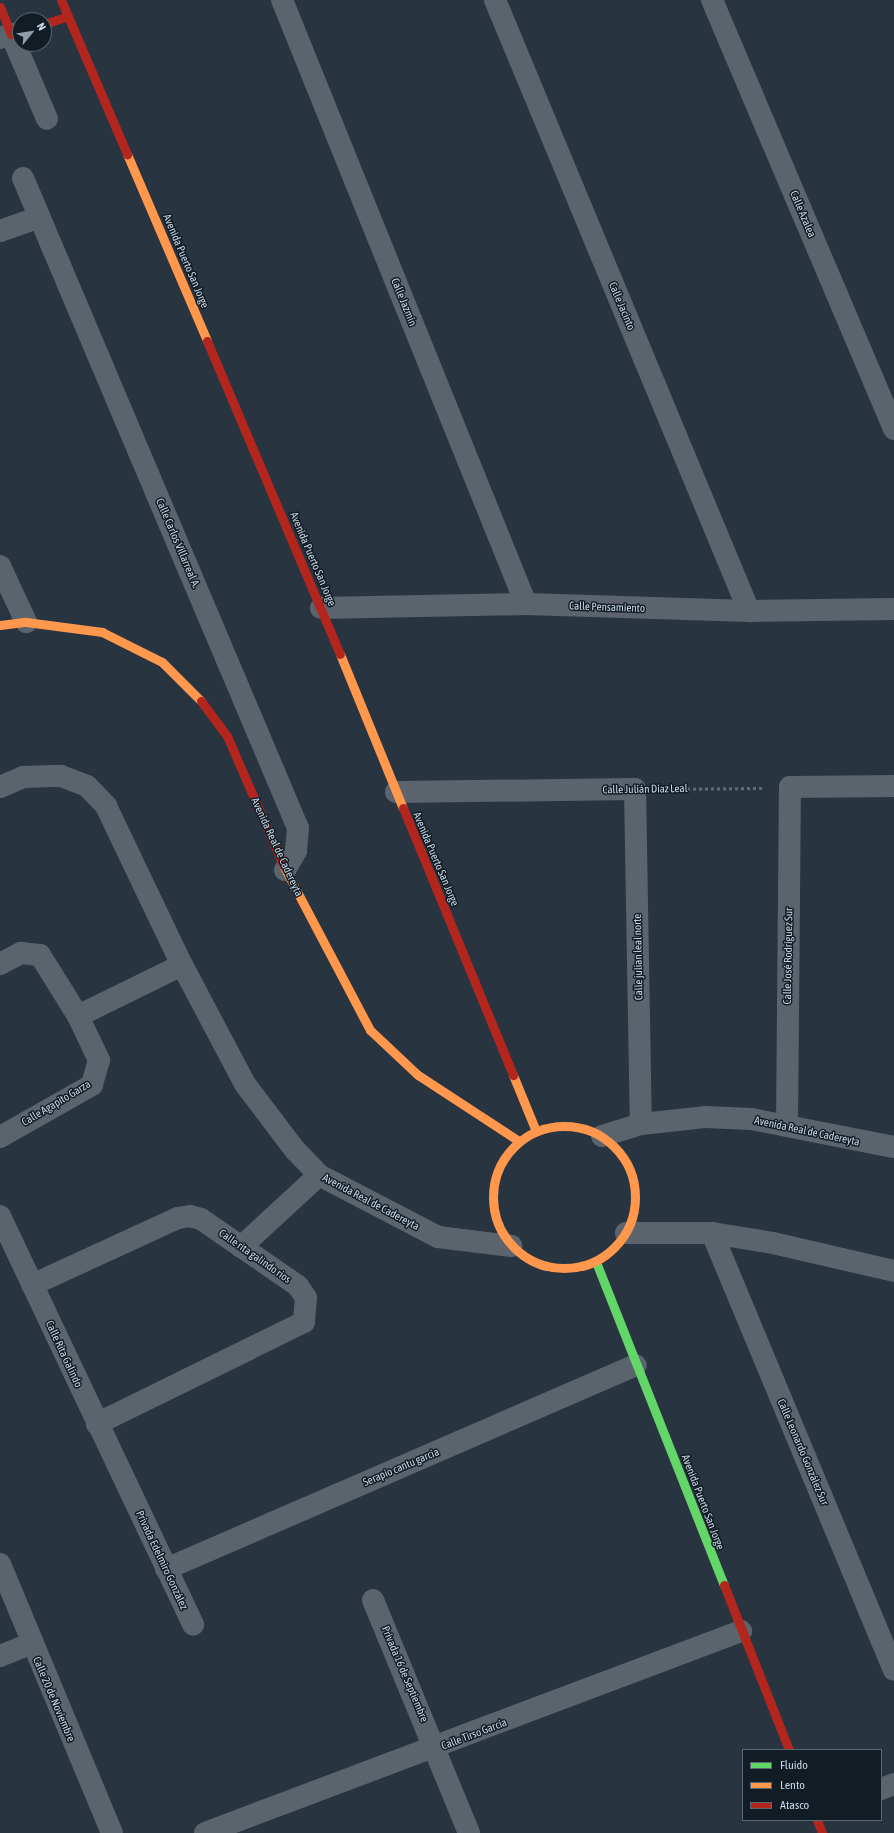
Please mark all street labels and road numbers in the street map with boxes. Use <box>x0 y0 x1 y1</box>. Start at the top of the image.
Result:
street label: Calle Azalea <box>787 189 819 239</box>
street label: Avenida Puerto San Jorge <box>160 212 212 310</box>
street label: Calle Jazmín <box>388 276 420 328</box>
street label: Calle Jacinto <box>606 280 638 332</box>
street label: Calle Carlos Villarreal A. <box>153 496 203 590</box>
street label: Avenida Puerto San Jorge <box>287 510 339 608</box>
street label: Calle Pensamiento <box>569 599 645 615</box>
street label: Calle Julián Díaz Leal <box>602 782 688 796</box>
street label: Avenida Real de Cadereyta <box>248 796 306 898</box>
street label: Avenida Puerto San Jorge <box>410 810 462 908</box>
street label: Calle José Rodríguez Sur <box>781 908 795 1004</box>
street label: Calle julian leal norte <box>631 914 645 1000</box>
street label: Calle Agapito Garza <box>19 1077 93 1129</box>
street label: Avenida Real de Cadereyta <box>753 1113 861 1149</box>
street label: Avenida Real de Cadereyta <box>320 1171 422 1233</box>
street label: Calle rita galindo rios <box>216 1226 294 1286</box>
street label: Calle Rita Galindo <box>43 1318 85 1390</box>
street label: Calle Leonardo González Sur <box>775 1397 831 1507</box>
street label: Serapio cantu garcia <box>361 1445 441 1489</box>
street label: Avenida Puerto San Jorge <box>679 1453 727 1551</box>
street label: Privada Edelmiro González <box>133 1508 191 1612</box>
street label: Privada 16 de Septiembre <box>379 1624 431 1724</box>
street label: Calle 20 de Noviembre <box>30 1655 78 1743</box>
street label: Calle Tirso García <box>439 1715 509 1753</box>

